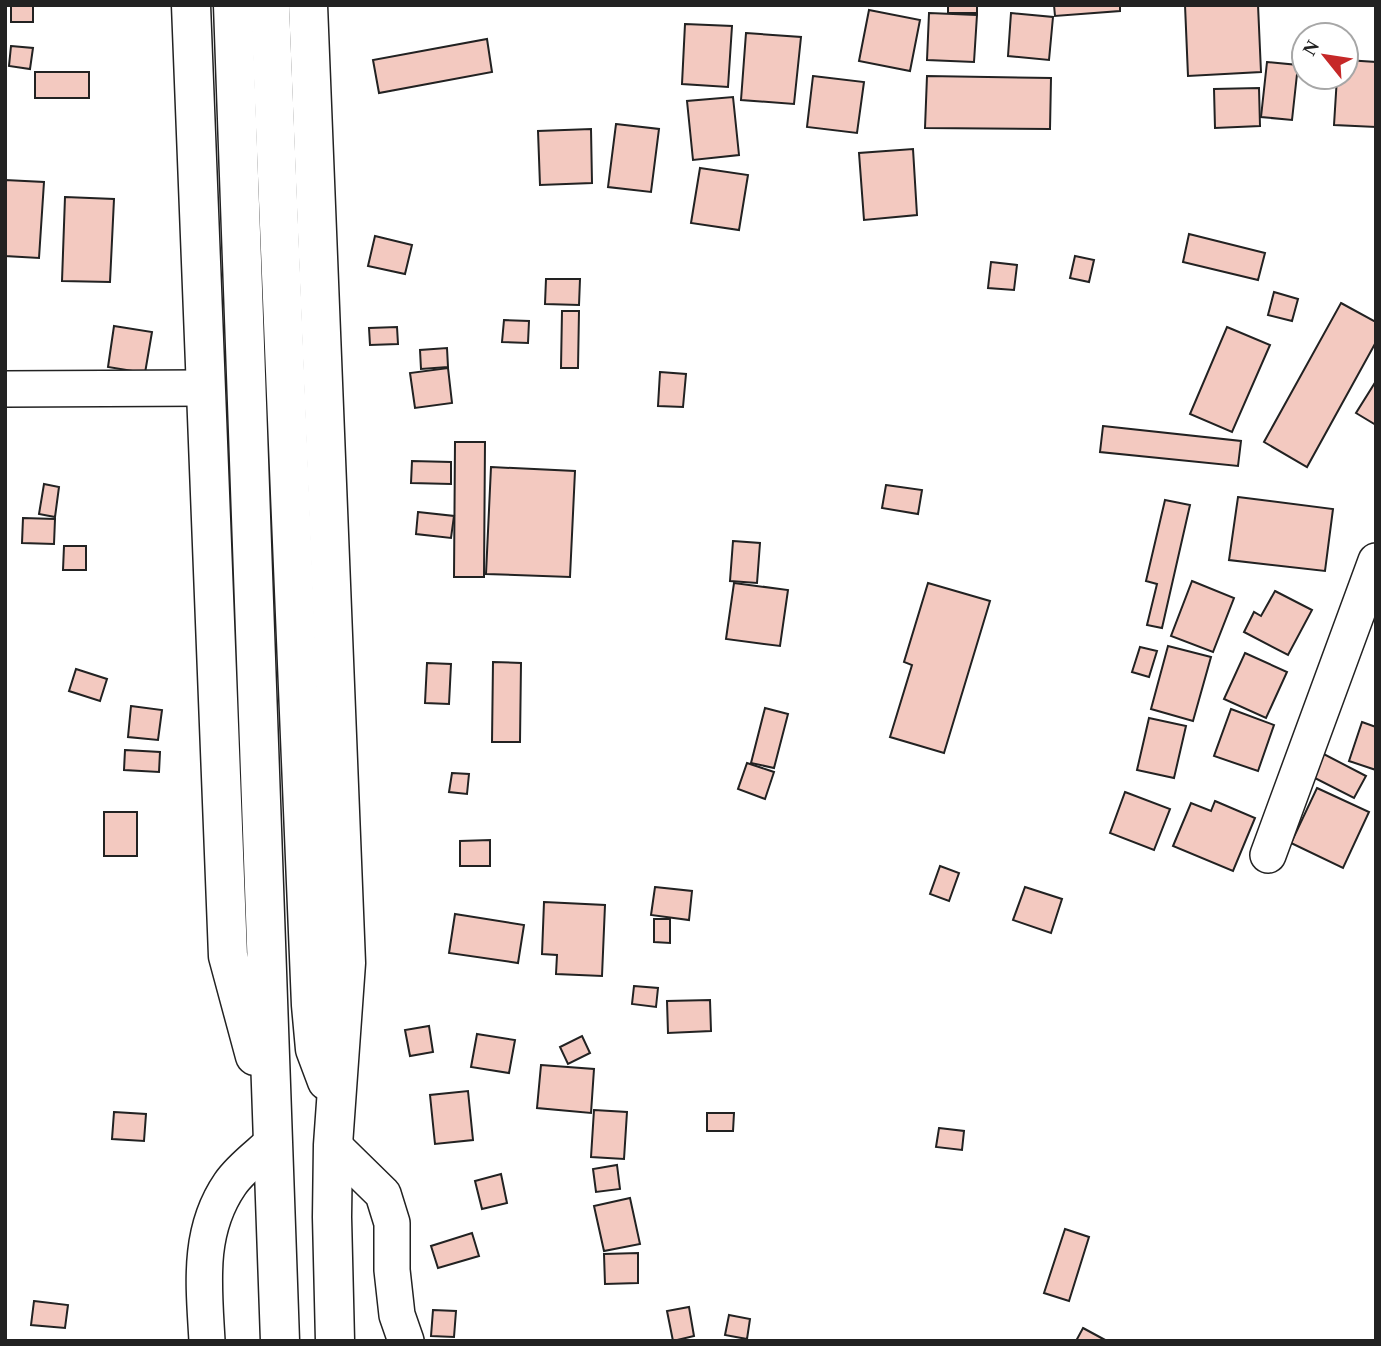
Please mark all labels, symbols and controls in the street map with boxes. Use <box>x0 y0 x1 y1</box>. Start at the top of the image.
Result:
north arrow <box>1290 21 1360 91</box>
text: N <box>1298 36 1323 59</box>

